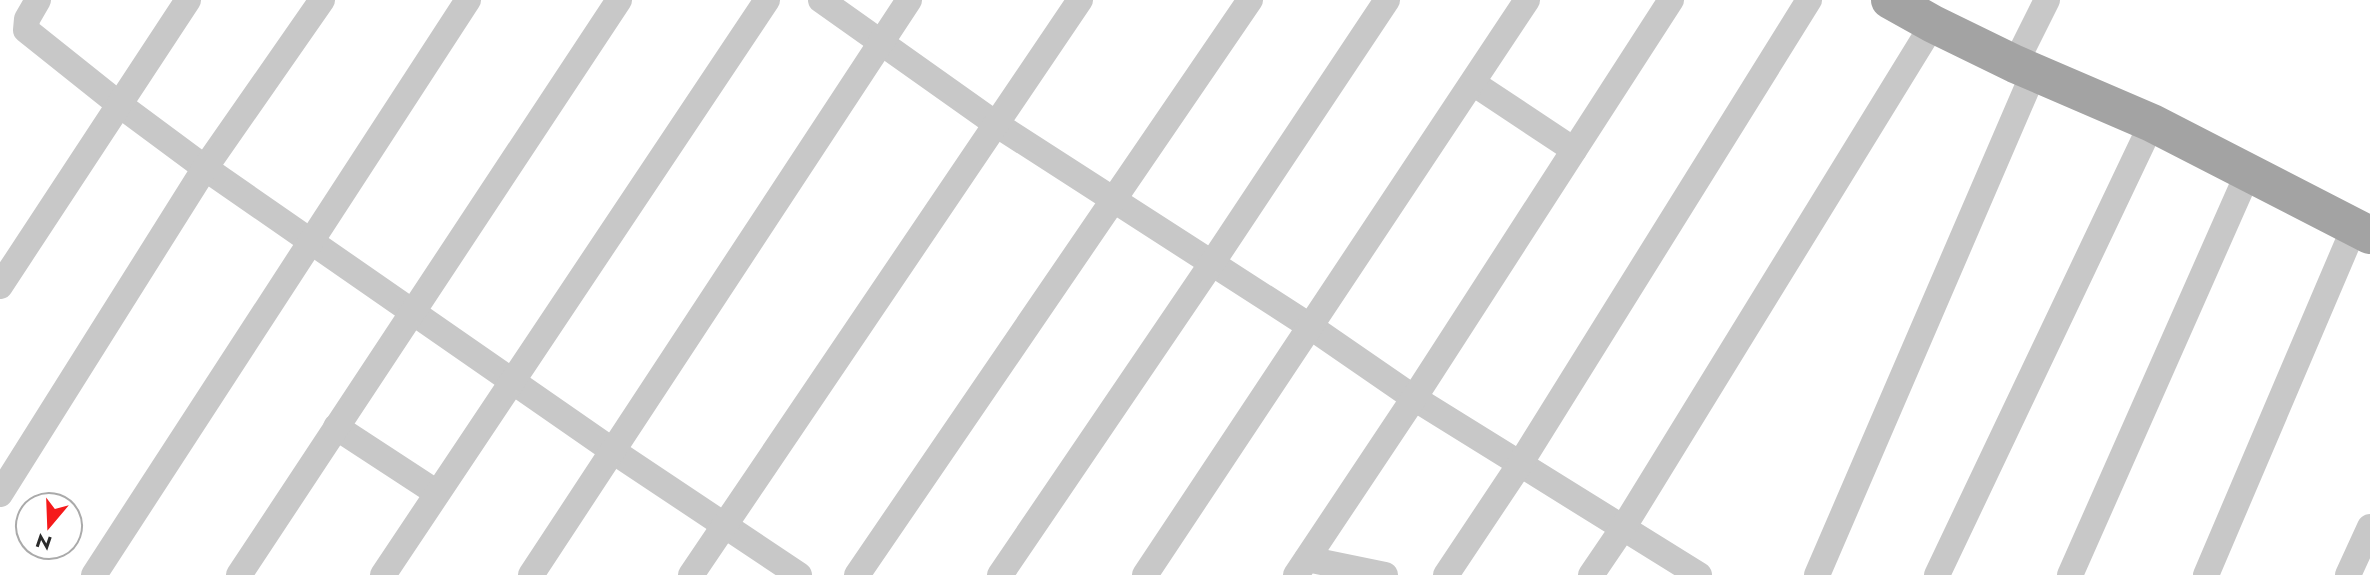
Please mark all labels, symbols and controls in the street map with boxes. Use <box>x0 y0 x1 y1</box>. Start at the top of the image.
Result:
north arrow <box>14 491 84 561</box>
text: N <box>32 526 55 557</box>

